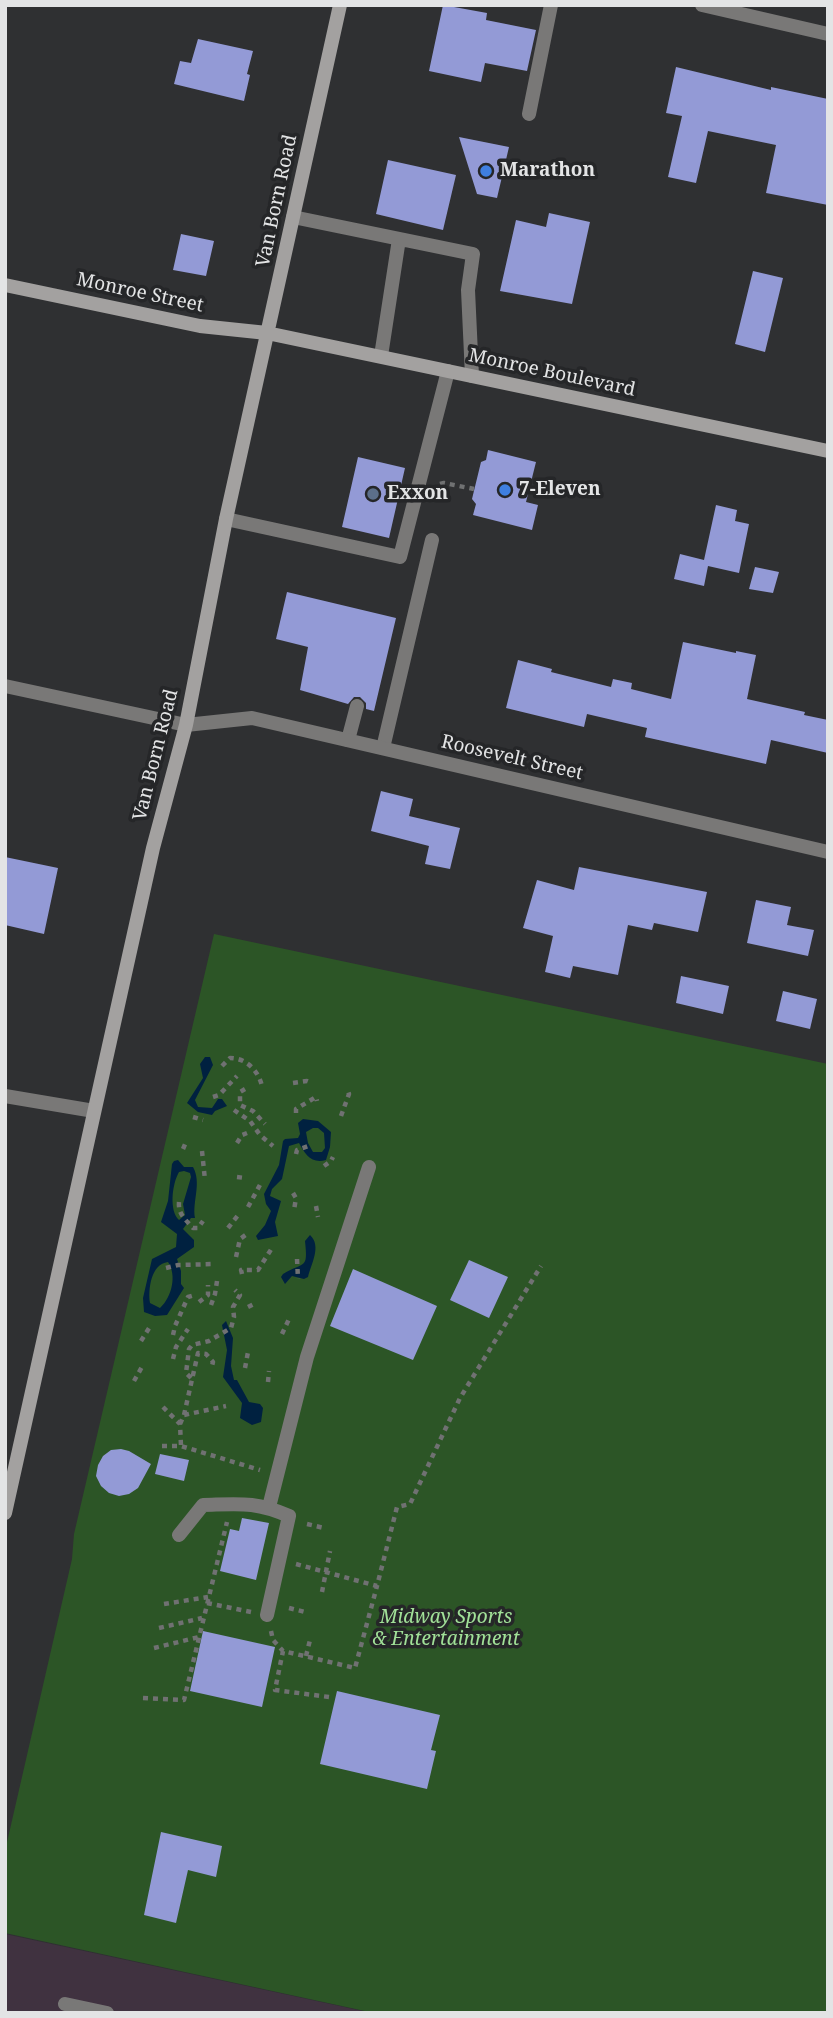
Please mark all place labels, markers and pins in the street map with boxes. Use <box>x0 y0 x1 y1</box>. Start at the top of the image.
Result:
place label: Marathon <box>500 160 595 182</box>
marker: Marathon <box>478 163 494 179</box>
place label: 7-Eleven <box>519 479 601 501</box>
marker: 7-Eleven <box>497 482 513 498</box>
place label: Exxon <box>387 483 448 505</box>
marker: Exxon <box>365 486 381 502</box>

